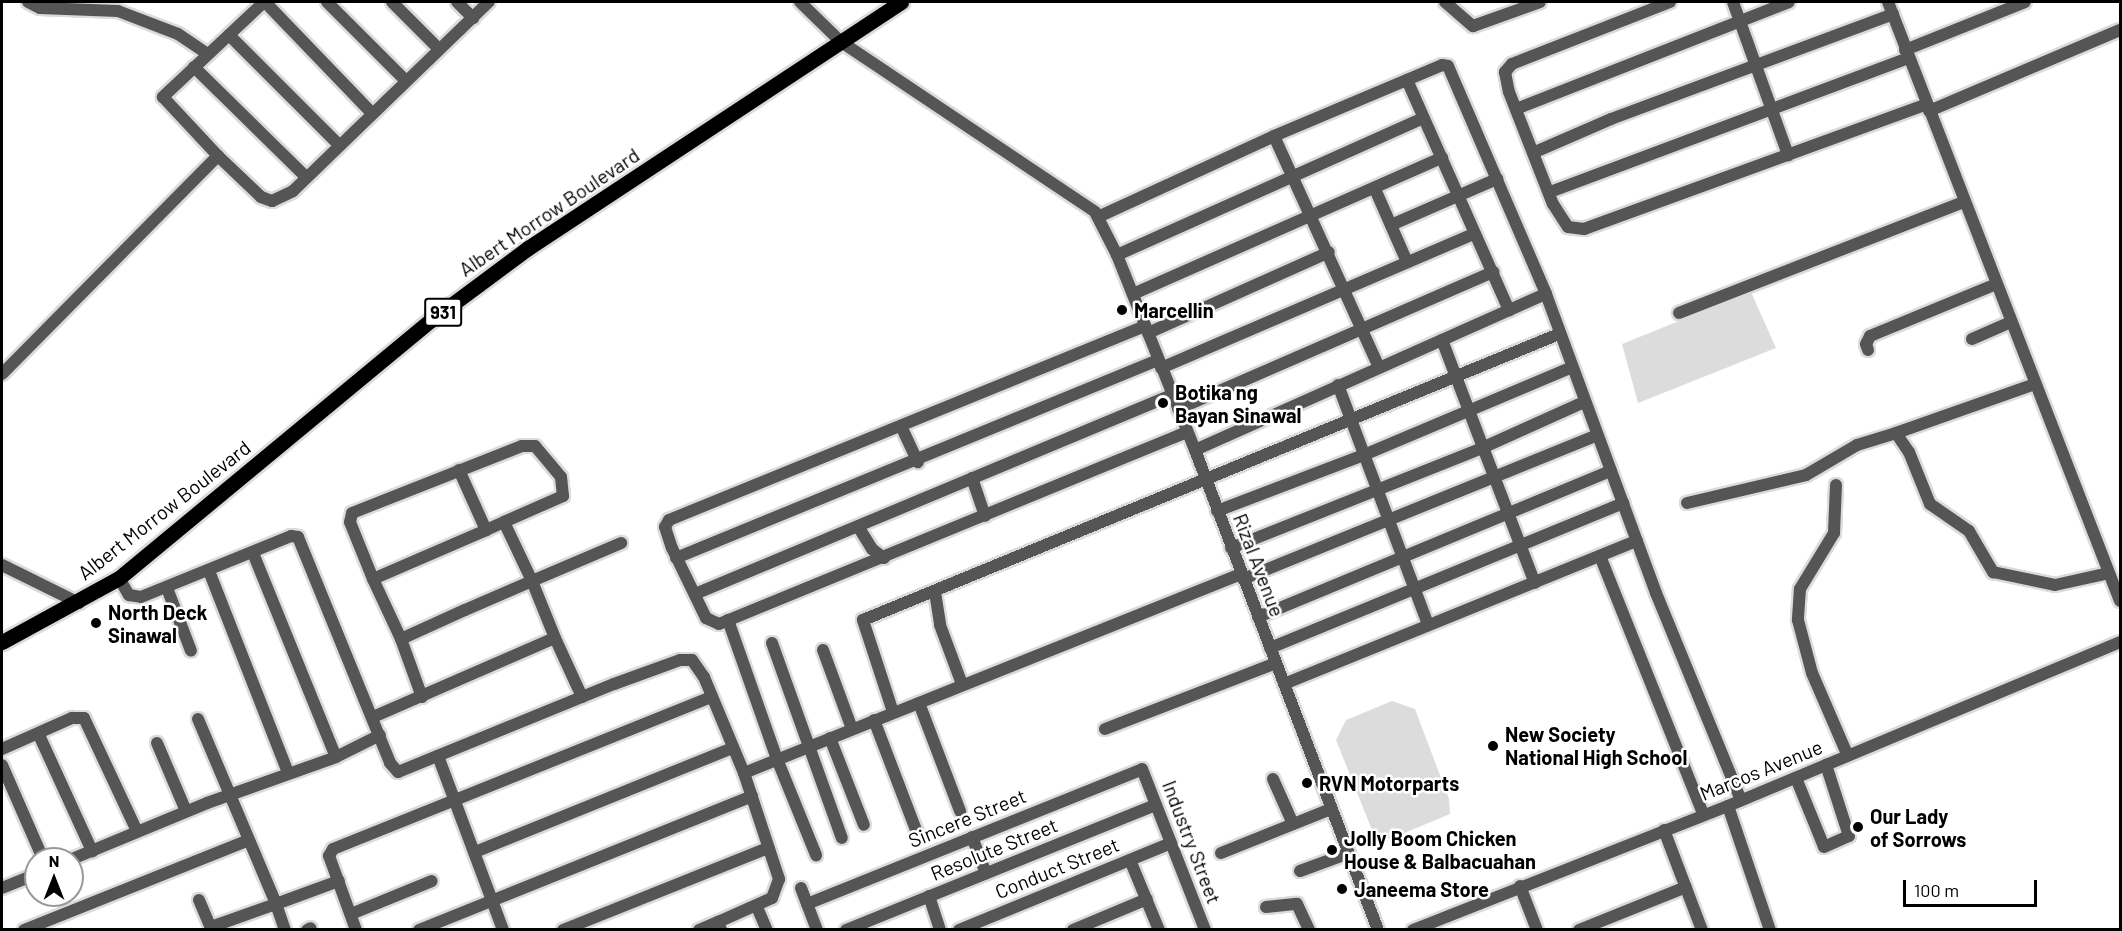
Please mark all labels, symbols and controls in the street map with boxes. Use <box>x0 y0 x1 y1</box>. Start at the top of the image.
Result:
street label: Albert Morrow Boulevard <box>454 143 644 281</box>
road number: 931 <box>424 297 462 327</box>
place label: Marcellin <box>1134 298 1214 322</box>
marker: Marcellin <box>1115 303 1129 317</box>
place label: Botika ng Bayan Sinawal <box>1175 380 1301 427</box>
marker: Botika ng Bayan Sinawal <box>1156 396 1170 410</box>
street label: Albert Morrow Boulevard <box>73 435 255 585</box>
street label: Rizal Avenue <box>1228 510 1290 620</box>
place label: North Deck Sinawal <box>108 600 207 647</box>
marker: North Deck Sinawal <box>89 616 103 630</box>
place label: New Society National High School <box>1505 722 1687 769</box>
street label: Marcos Avenue <box>1696 735 1826 805</box>
marker: New Society National High School <box>1486 739 1500 753</box>
place label: RVN Motorparts <box>1319 771 1459 795</box>
marker: RVN Motorparts <box>1300 776 1314 790</box>
street label: Industry Street <box>1158 777 1226 907</box>
street label: Sincere Street <box>905 783 1029 853</box>
place label: Our Lady of Sorrows <box>1870 804 1966 851</box>
street label: Resolute Street <box>927 813 1061 885</box>
marker: Our Lady of Sorrows <box>1851 820 1865 834</box>
place label: Jolly Boom Chicken House & Balbacuahan <box>1344 826 1536 873</box>
street label: Conduct Street <box>992 832 1122 904</box>
marker: Jolly Boom Chicken House & Balbacuahan <box>1325 843 1339 857</box>
north arrow <box>24 847 84 907</box>
text: N <box>49 851 59 870</box>
scale bar <box>1906 868 2040 906</box>
place label: Janeema Store <box>1354 877 1489 901</box>
text: 100 m <box>1914 879 1959 901</box>
marker: Janeema Store <box>1335 882 1349 896</box>

